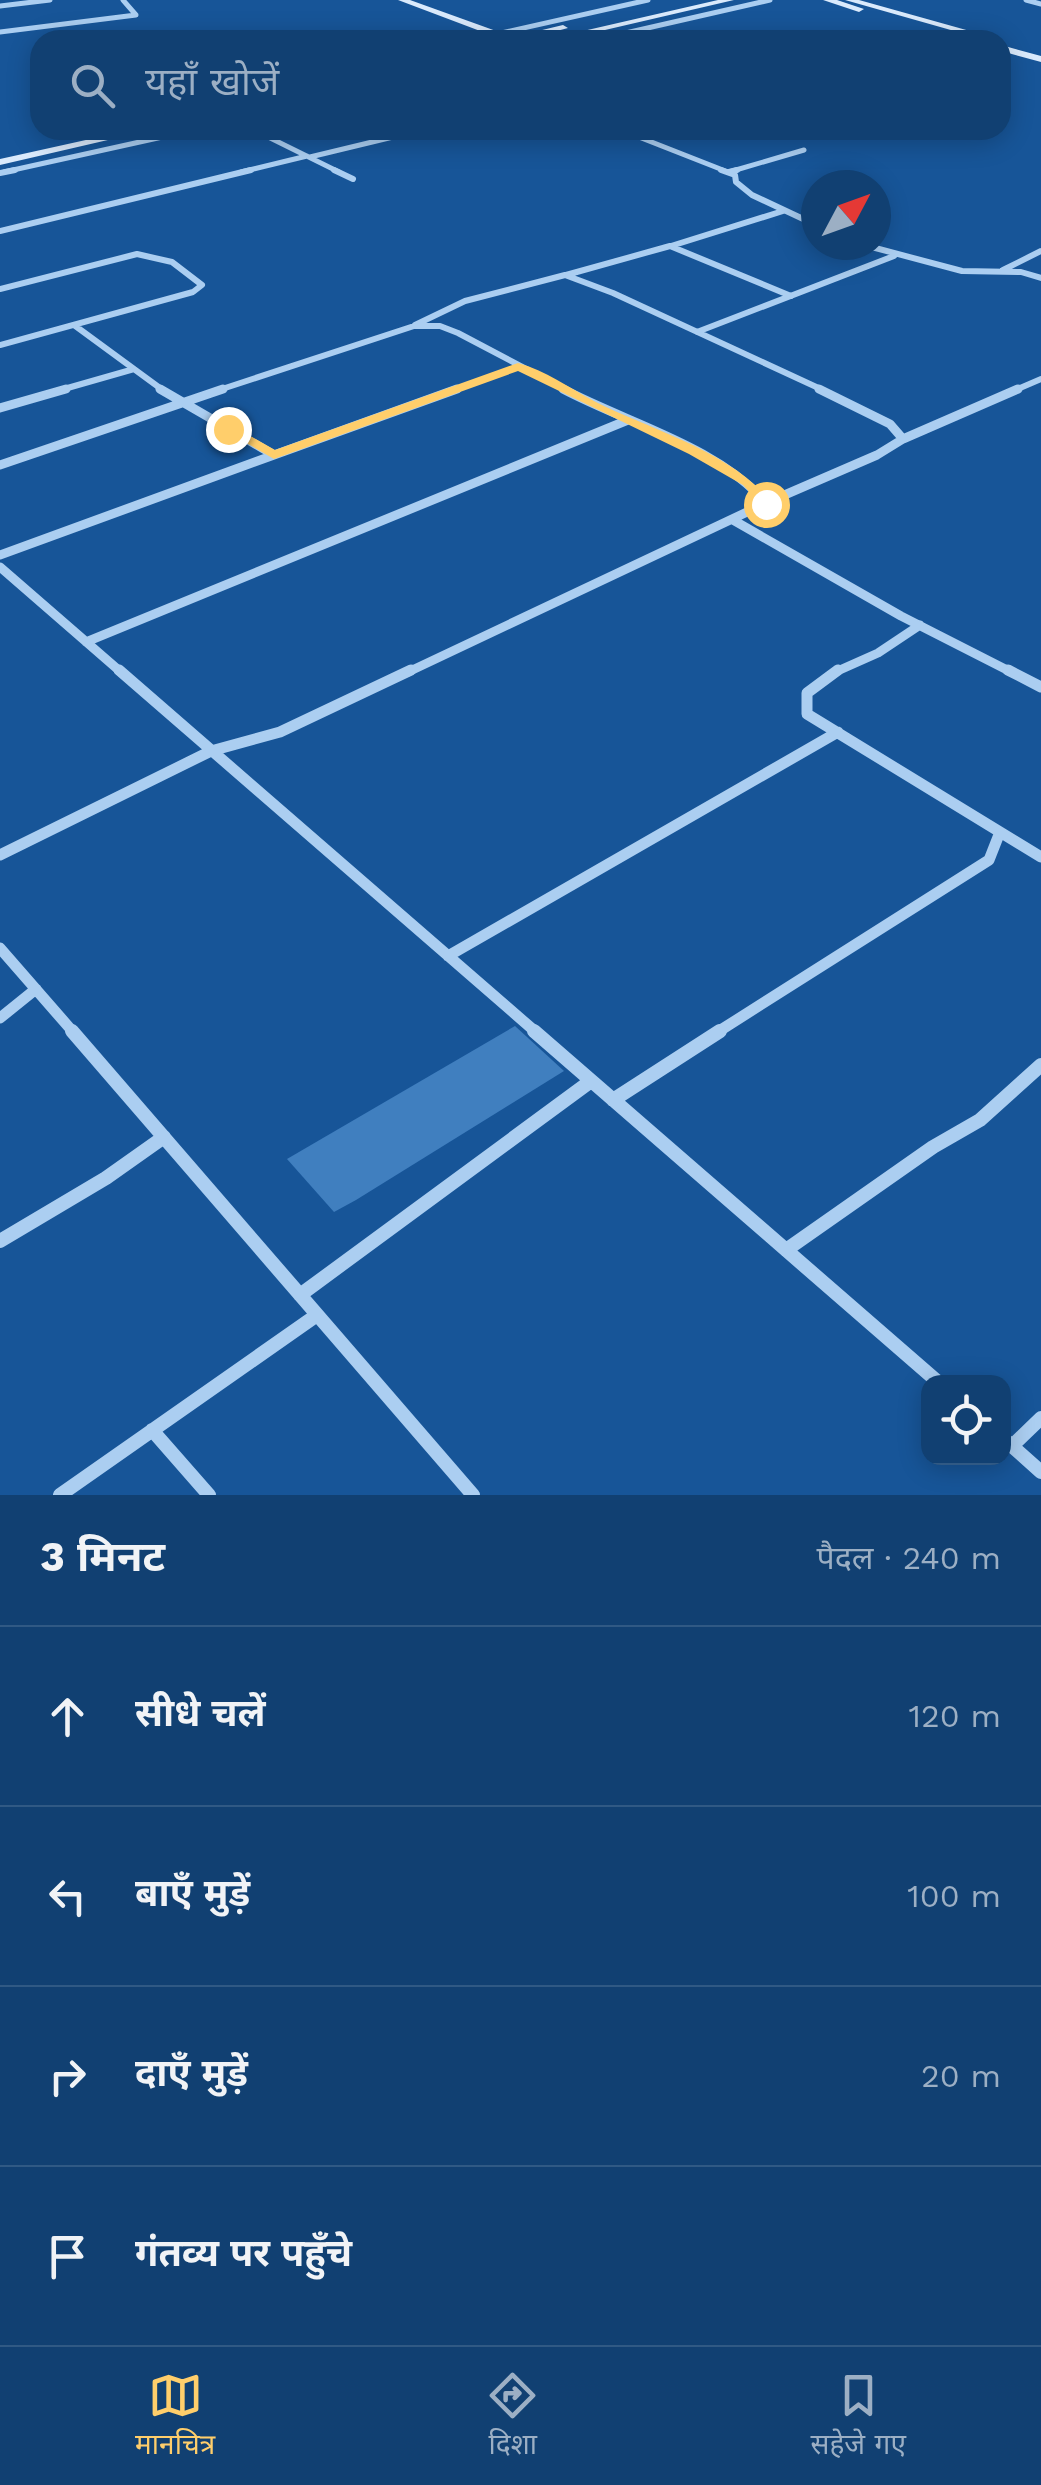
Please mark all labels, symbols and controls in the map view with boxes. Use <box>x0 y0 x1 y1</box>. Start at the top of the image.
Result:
search box <box>30 30 1011 140</box>
icon: search <box>65 58 120 113</box>
text: यहाँ खोजें <box>145 60 279 104</box>
north arrow <box>801 170 891 260</box>
route end <box>206 407 252 453</box>
route start <box>744 482 790 528</box>
map controls <box>921 1375 1011 1465</box>
button: locate <box>921 1375 1011 1465</box>
text: 3 मिनट <box>40 1532 165 1581</box>
text: पैदल · 240 m <box>817 1539 1001 1577</box>
icon: ahead <box>40 1689 95 1744</box>
text: सीधे चलें <box>135 1691 266 1735</box>
text: 120 m <box>909 1697 1001 1735</box>
icon: left <box>40 1869 95 1924</box>
text: बाएँ मुड़ें <box>135 1871 250 1915</box>
text: 100 m <box>907 1877 1001 1915</box>
icon: right <box>40 2049 95 2104</box>
text: दाएँ मुड़ें <box>135 2051 248 2095</box>
text: 20 m <box>921 2057 1001 2095</box>
icon: arrive <box>40 2229 95 2284</box>
text: गंतव्य पर पहुँचे <box>135 2231 352 2275</box>
tab: मानचित्र <box>135 2368 215 2465</box>
tab: दिशा <box>485 2368 540 2465</box>
tab: सहेजे गए <box>811 2368 906 2465</box>

